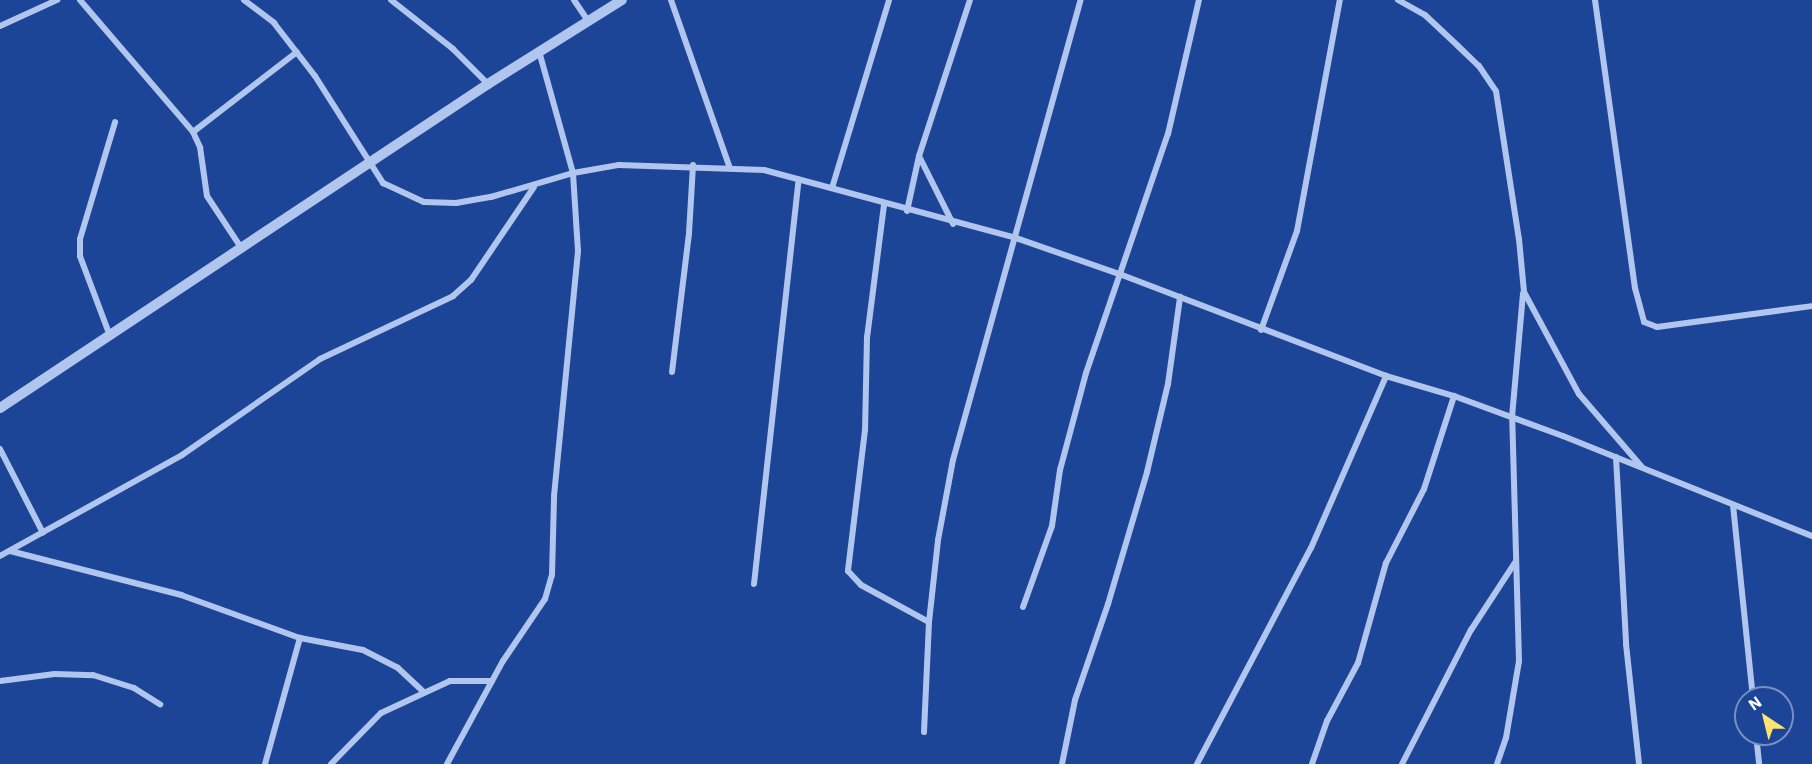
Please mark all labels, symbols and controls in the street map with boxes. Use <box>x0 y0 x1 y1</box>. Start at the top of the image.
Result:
north arrow <box>1734 686 1794 746</box>
text: N <box>1744 691 1765 714</box>

